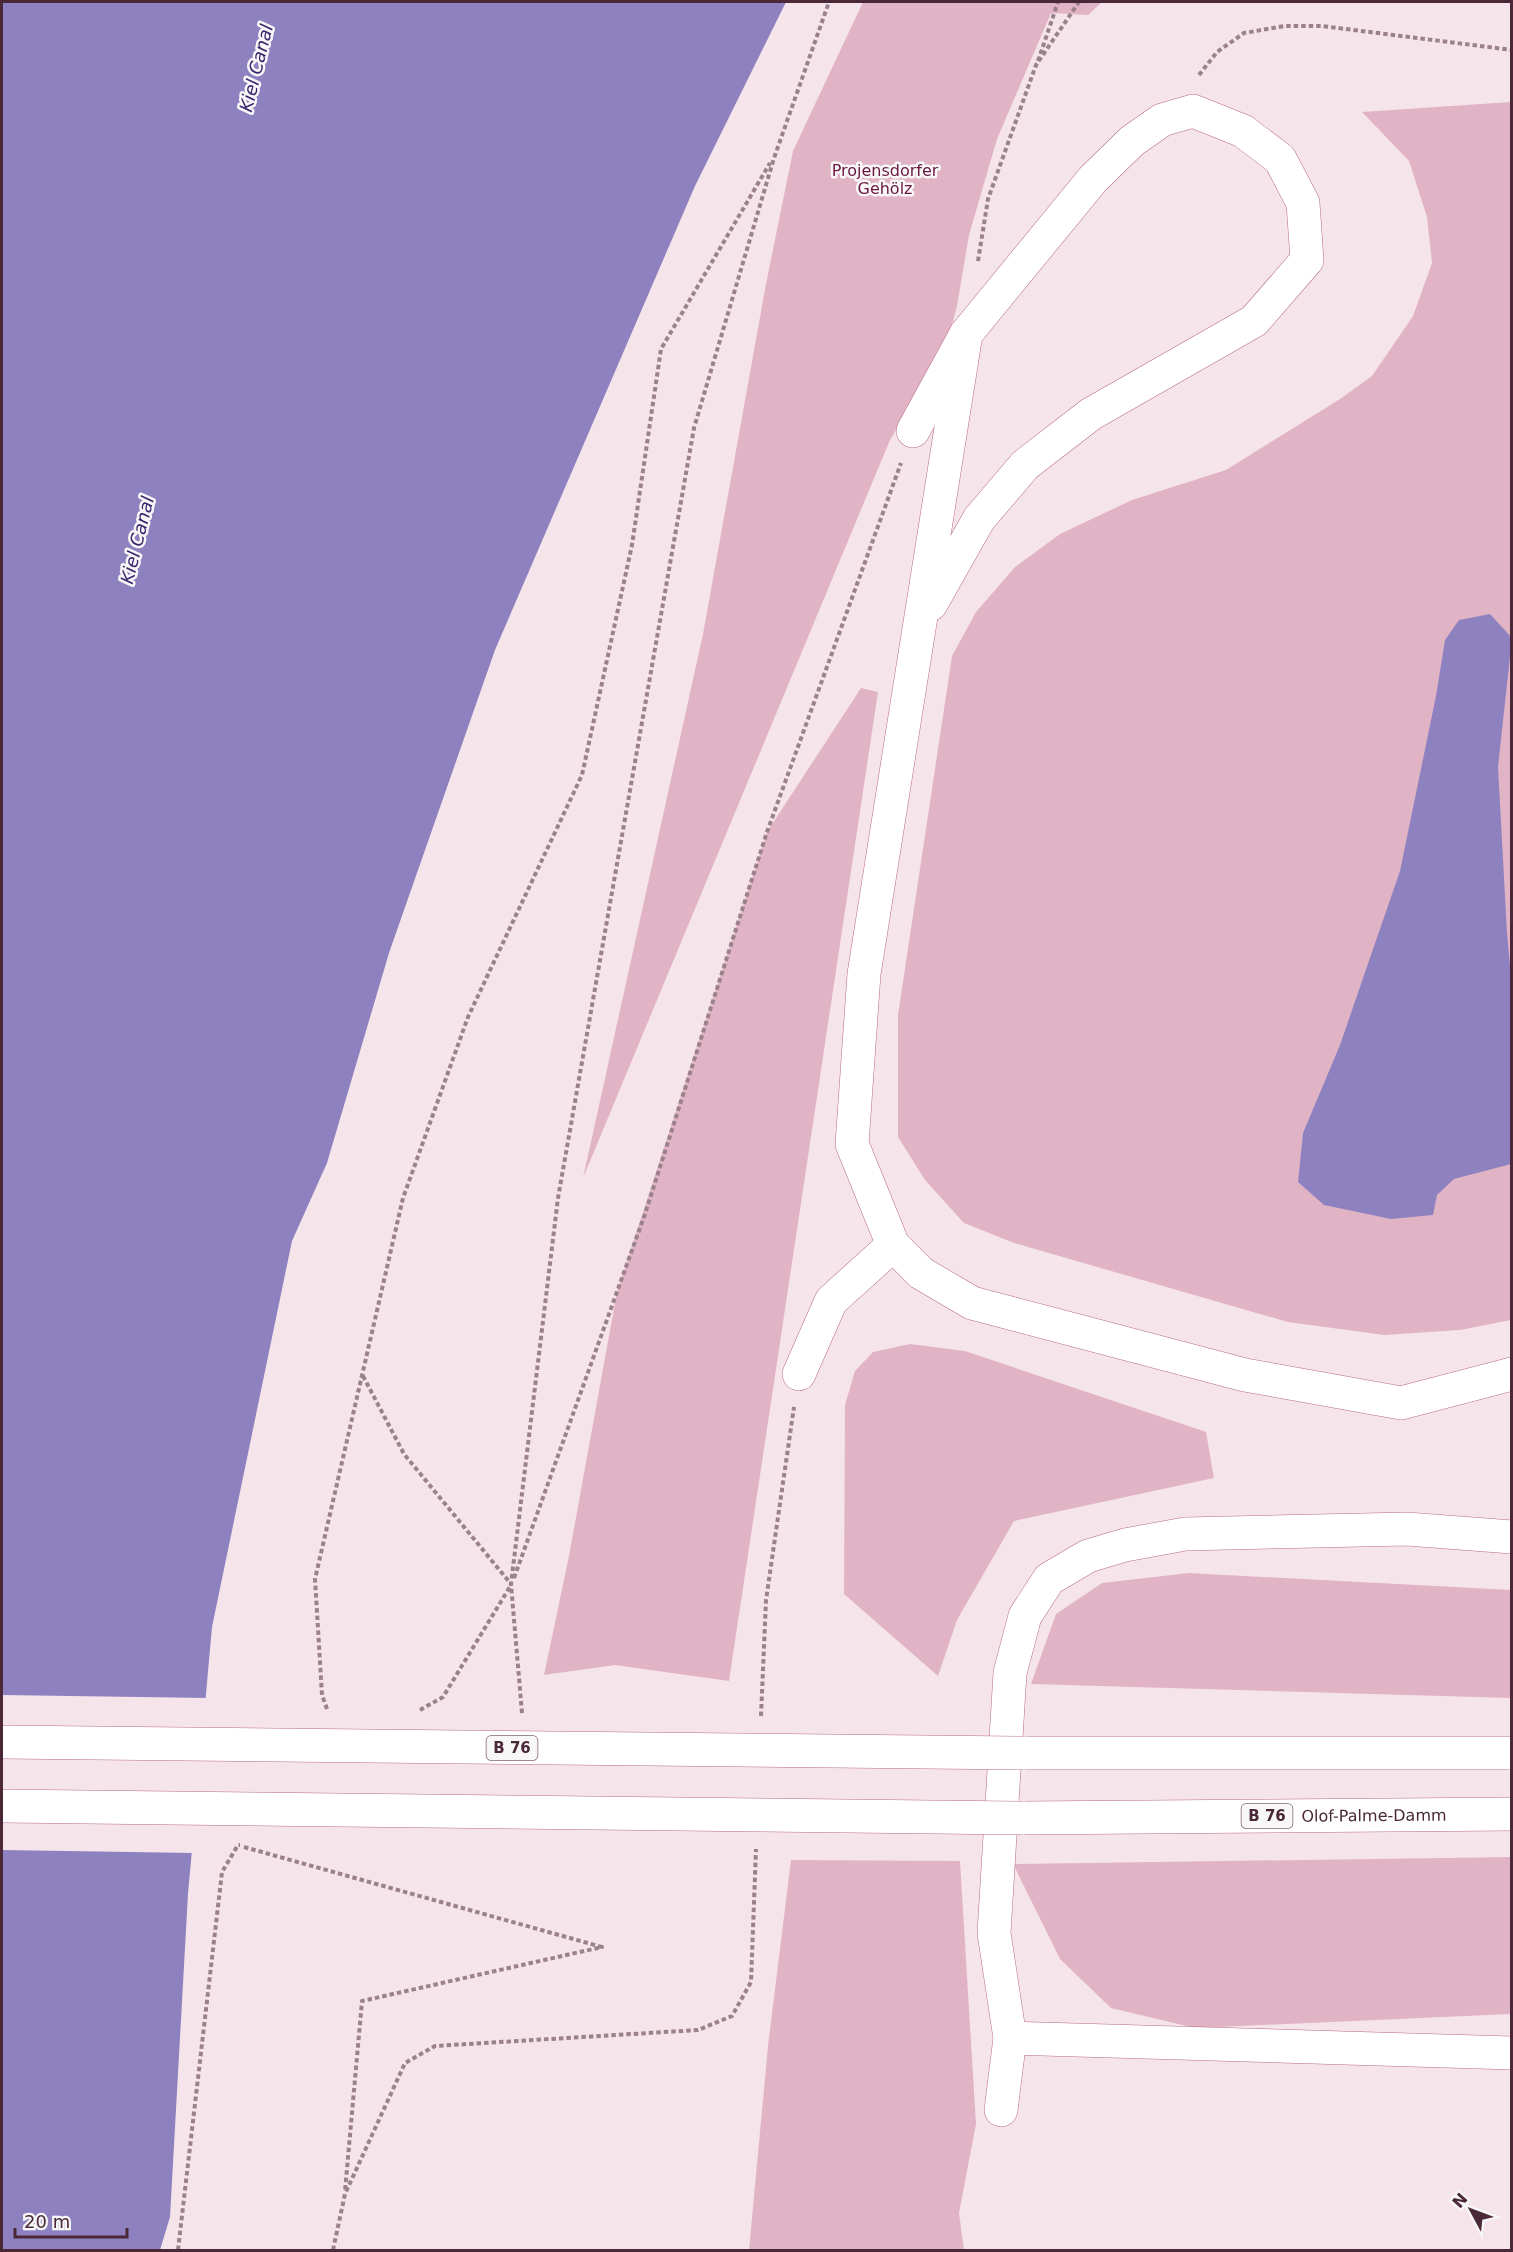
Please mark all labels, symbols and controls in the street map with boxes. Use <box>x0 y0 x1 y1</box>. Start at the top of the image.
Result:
water label: Kiel Canal <box>235 22 277 114</box>
park label: Projensdorfer Gehölz <box>832 161 939 198</box>
water label: Kiel Canal <box>116 494 158 586</box>
road number: B 76 <box>486 1736 538 1760</box>
road number: B 76 <box>1242 1804 1292 1828</box>
street label: Olof-Palme-Damm <box>1301 1805 1447 1825</box>
north arrow <box>1441 2180 1501 2240</box>
text: N <box>1448 2189 1472 2212</box>
scale bar <box>15 2201 128 2239</box>
text: 20 m <box>24 2211 70 2232</box>

